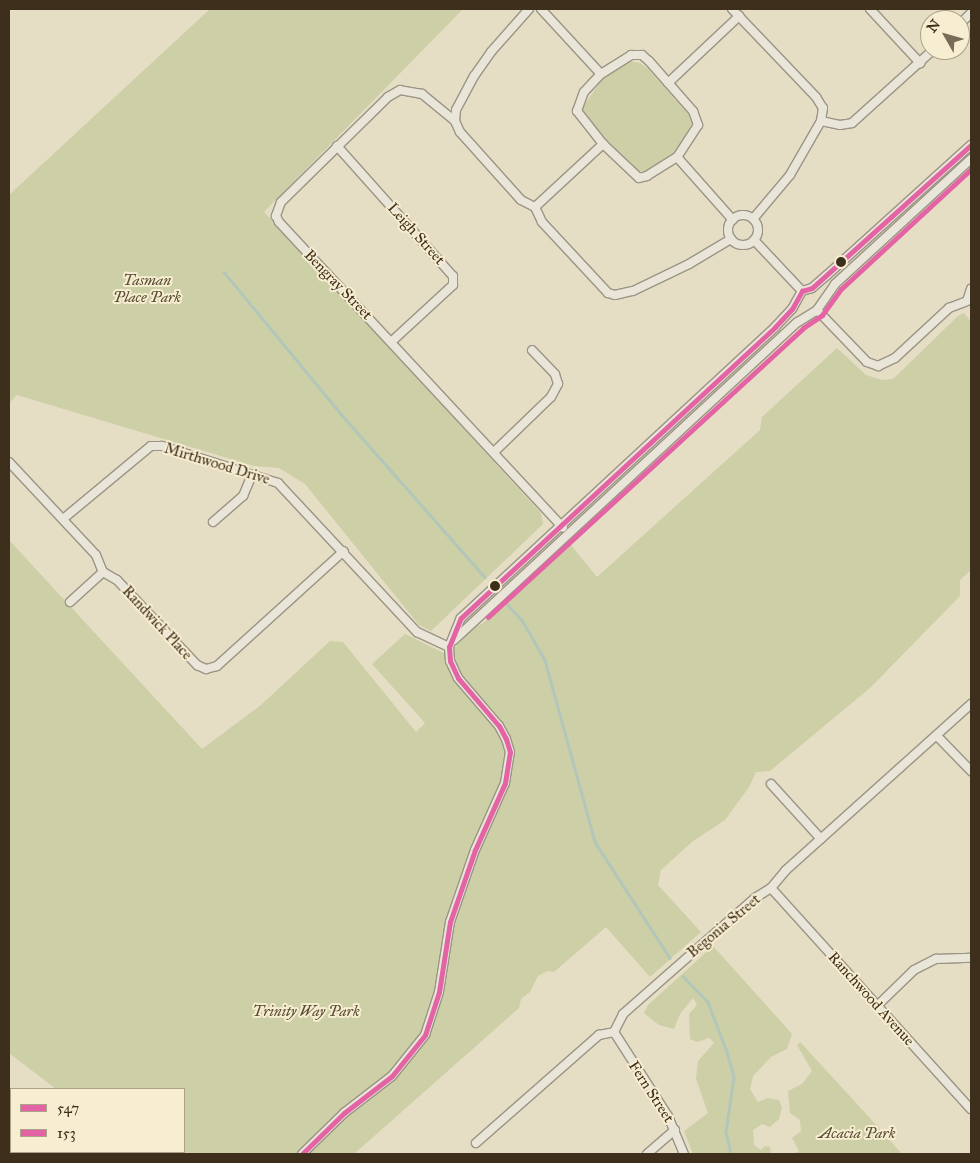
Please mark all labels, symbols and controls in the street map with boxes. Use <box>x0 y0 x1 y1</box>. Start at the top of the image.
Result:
north arrow <box>920 10 970 60</box>
text: N <box>923 16 944 36</box>
street label: Leigh Street <box>383 199 449 269</box>
street label: Bengray Street <box>300 246 376 324</box>
unlabelled marker <box>836 257 846 267</box>
park label: Tasman Place Park <box>113 271 181 306</box>
street label: Mirthwood Drive <box>162 439 272 489</box>
unlabelled marker <box>490 581 500 591</box>
street label: Randwick Place <box>118 582 196 664</box>
street label: Begonia Street <box>684 890 764 962</box>
street label: Ranchwood Avenue <box>824 948 918 1050</box>
park label: Trinity Way Park <box>252 1003 360 1021</box>
street label: Fern Street <box>624 1058 678 1126</box>
legend <box>10 1088 185 1153</box>
text: 547 <box>57 1099 79 1117</box>
text: 153 <box>57 1124 76 1142</box>
park label: Acacia Park <box>819 1125 895 1143</box>

